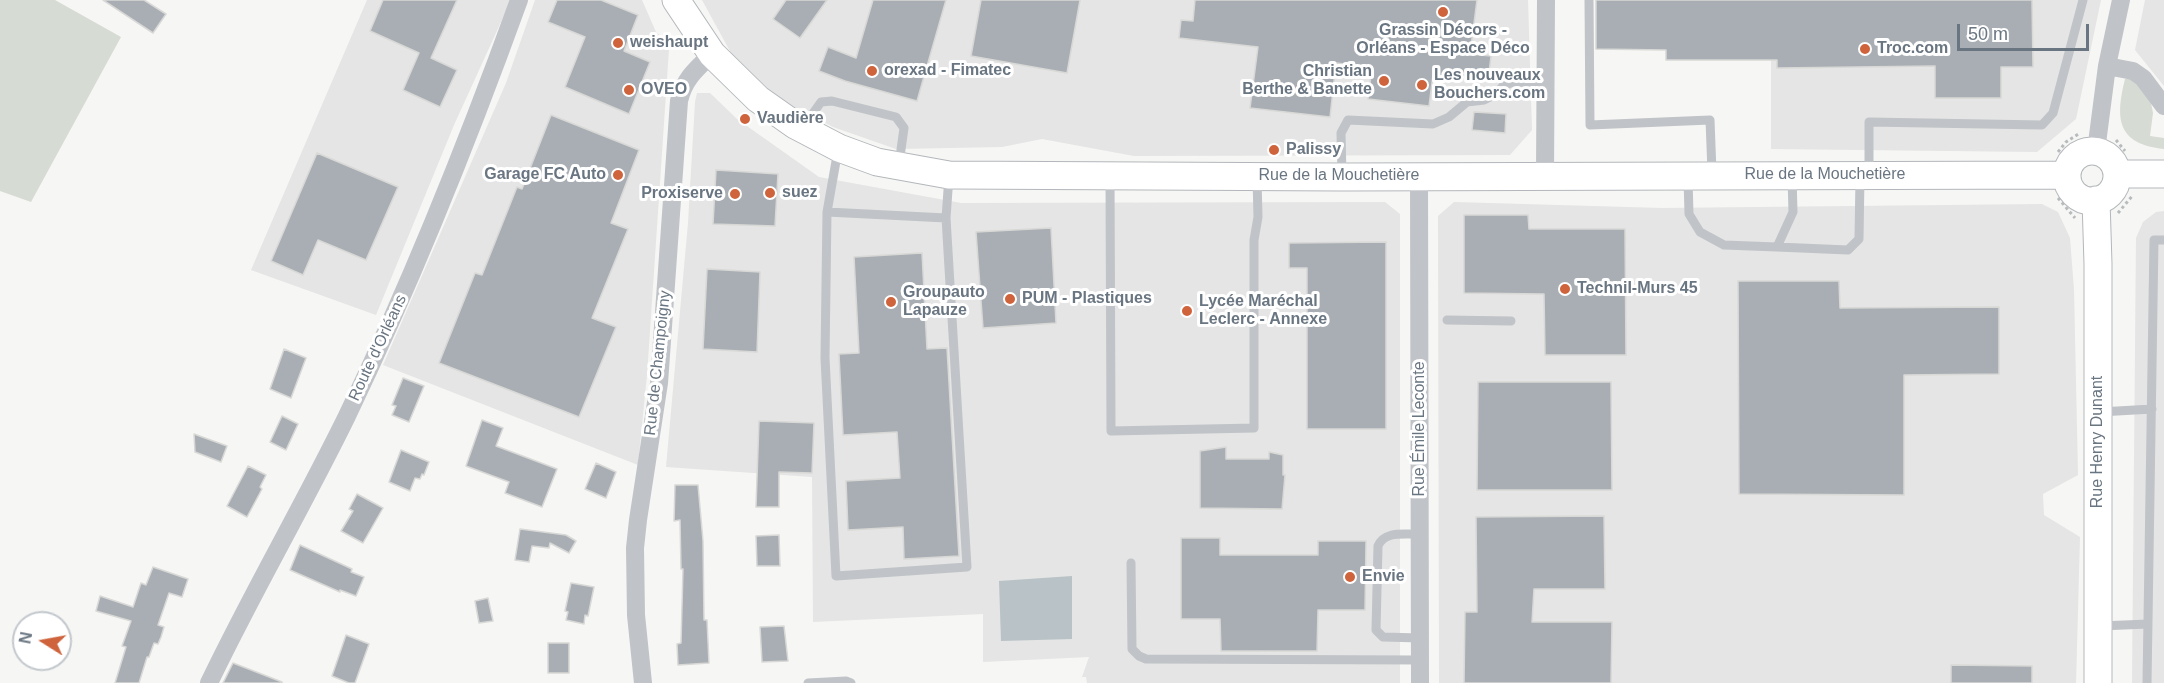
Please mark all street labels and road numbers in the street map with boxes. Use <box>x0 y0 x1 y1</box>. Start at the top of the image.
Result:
street label: Rue de la Mouchetière <box>1745 165 1905 185</box>
street label: Rue de la Mouchetière <box>1259 166 1419 186</box>
street label: Rue de Champoigny <box>641 289 675 437</box>
street label: Route d'Orléans <box>345 292 411 404</box>
street label: Rue Émile Leconte <box>1410 361 1430 497</box>
street label: Rue Henry Dunant <box>2088 376 2108 508</box>

